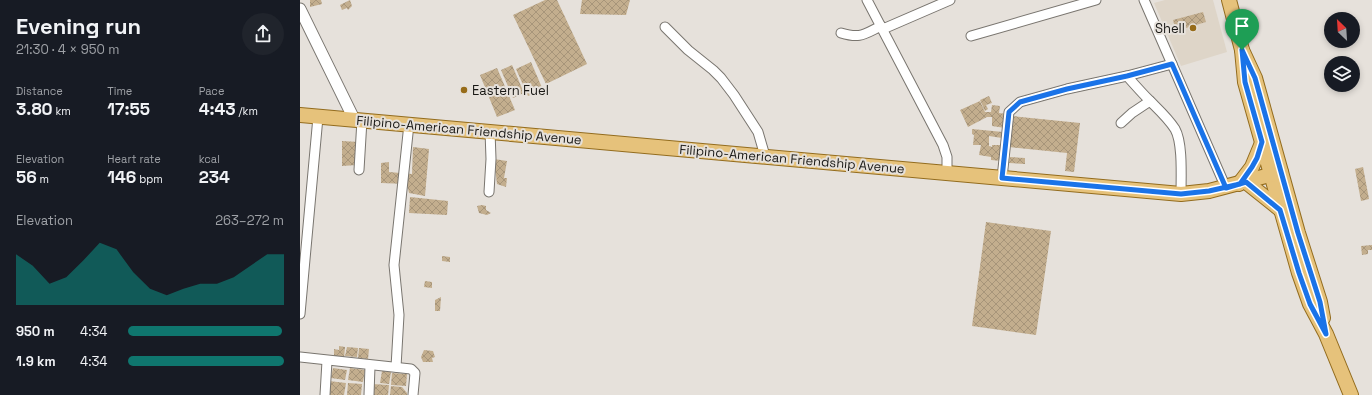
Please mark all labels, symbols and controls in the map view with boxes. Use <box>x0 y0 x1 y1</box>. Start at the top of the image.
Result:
pin <box>1225 9 1259 50</box>
text: Evening run <box>16 12 141 40</box>
north arrow <box>1324 12 1360 48</box>
map controls <box>1324 12 1360 92</box>
button: share <box>242 13 284 55</box>
icon: arrive <box>1231 15 1253 37</box>
place label: Shell <box>1155 20 1185 37</box>
marker: Shell <box>1188 23 1198 33</box>
text: 21:30 · 4 × 950 m <box>16 41 119 58</box>
button: layers <box>1324 56 1360 92</box>
place label: Eastern Fuel <box>472 82 549 99</box>
text: Distance <box>16 84 63 98</box>
text: Time <box>107 84 132 98</box>
text: Pace <box>199 84 224 98</box>
marker: Eastern Fuel <box>459 85 469 95</box>
text: 3.80 <box>16 98 53 120</box>
text: 17:55 <box>107 98 150 120</box>
text: 4:43 <box>199 98 236 120</box>
text: km <box>53 104 71 118</box>
text: /km <box>236 104 258 118</box>
street label: Filipino-American Friendship Avenue <box>356 112 582 148</box>
street label: Filipino-American Friendship Avenue <box>679 141 905 177</box>
text: Elevation <box>16 152 64 166</box>
text: Heart rate <box>107 152 161 166</box>
text: kcal <box>199 152 220 166</box>
text: 56 <box>16 166 37 188</box>
text: 146 <box>107 166 136 188</box>
text: 234 <box>199 166 230 188</box>
text: m <box>37 172 49 186</box>
text: bpm <box>136 172 163 186</box>
text: Elevation <box>16 212 73 229</box>
text: 263–272 m <box>215 212 284 229</box>
text: 950 m <box>16 323 55 340</box>
text: 4:34 <box>80 323 107 340</box>
text: 1.9 km <box>16 353 56 370</box>
text: 4:34 <box>80 353 107 370</box>

